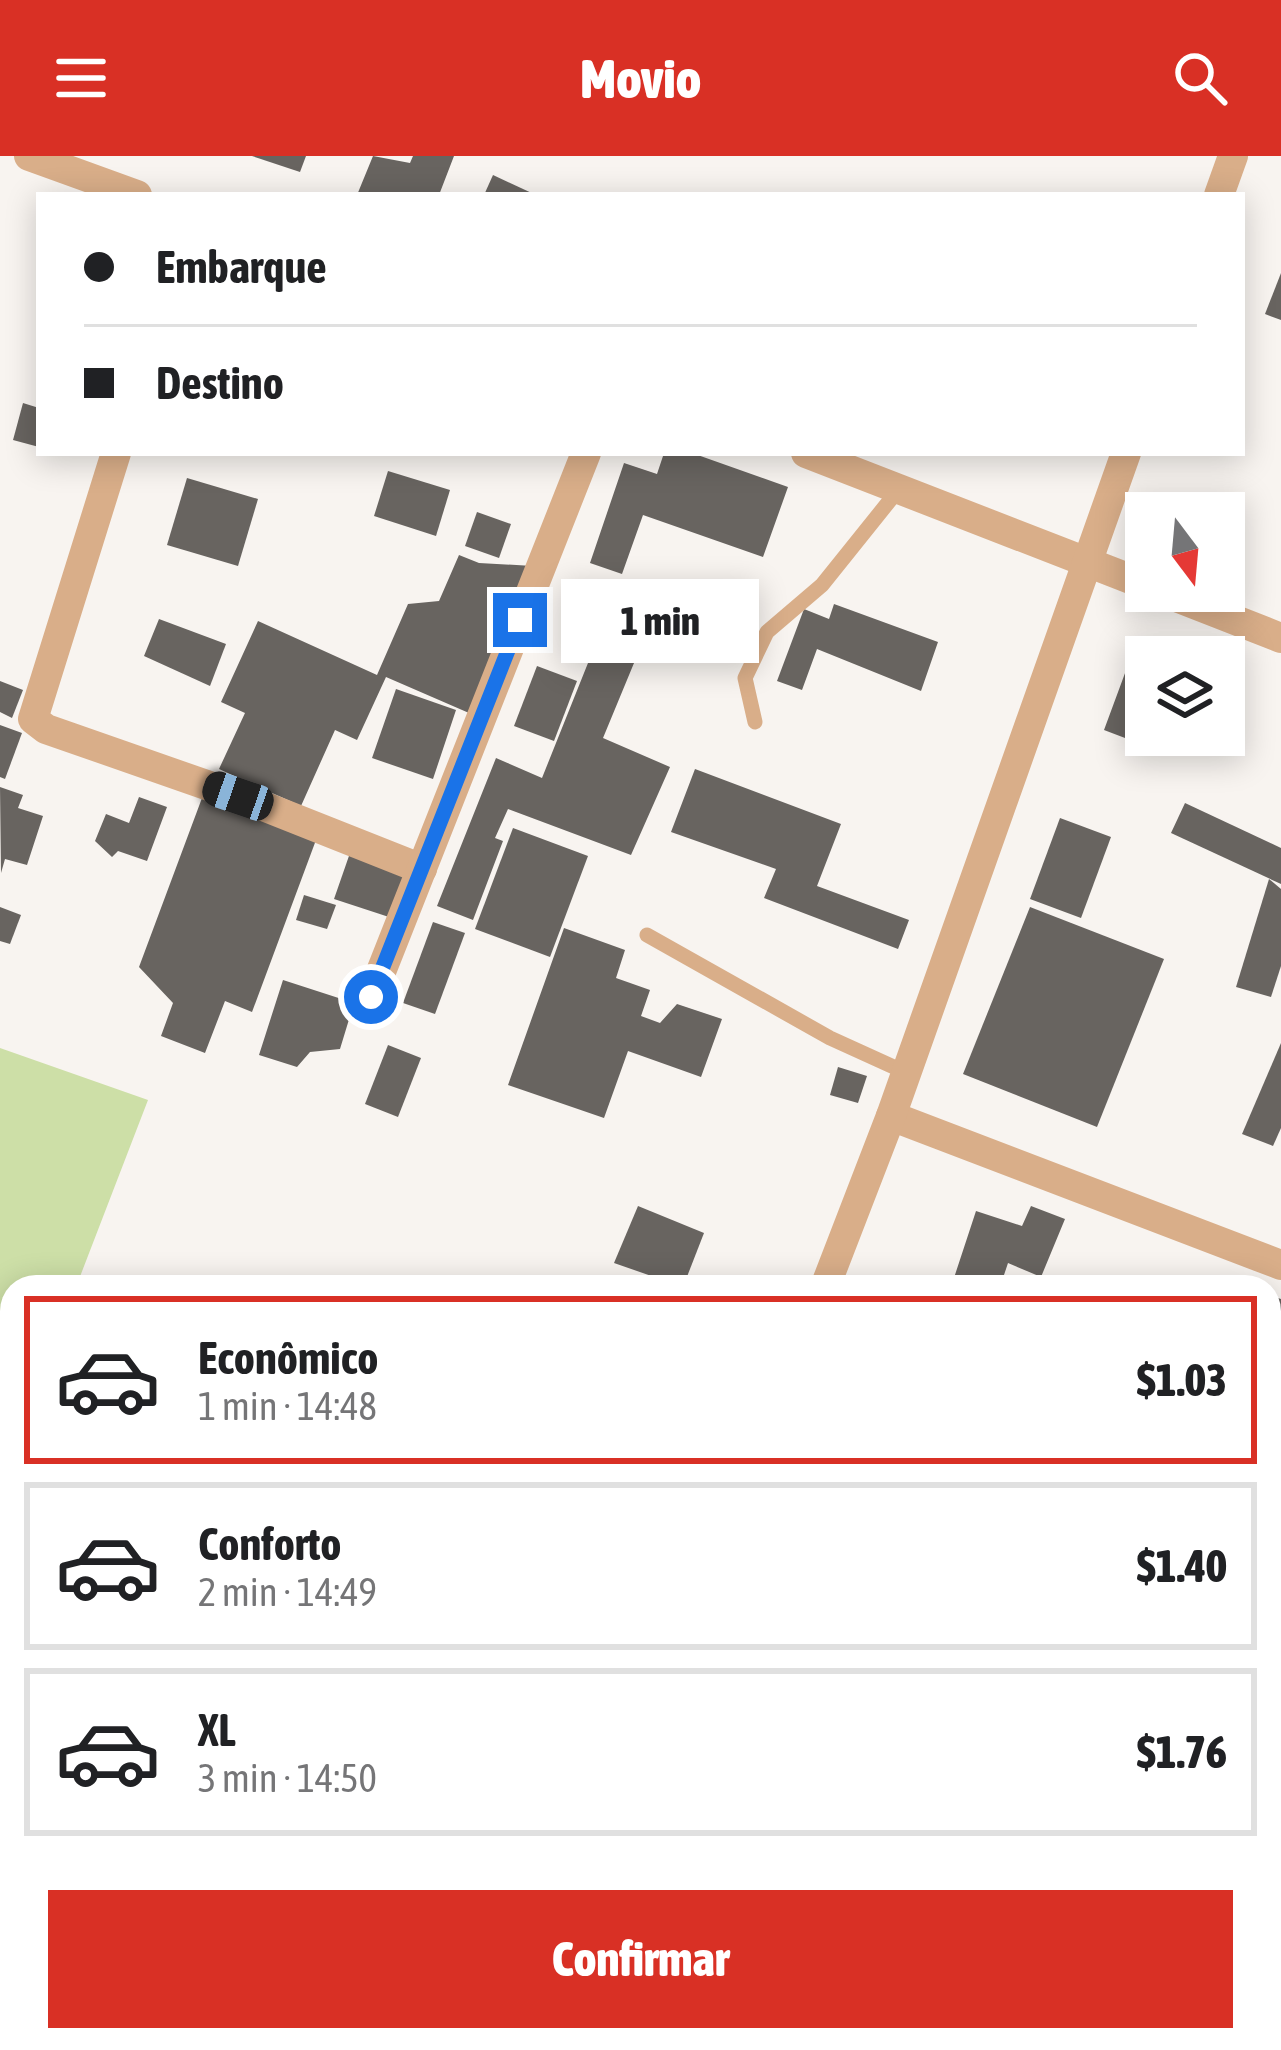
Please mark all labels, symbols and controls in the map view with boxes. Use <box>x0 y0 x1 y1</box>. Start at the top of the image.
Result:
icon: menu <box>48 45 114 111</box>
icon: search <box>1167 45 1233 111</box>
text: Movio <box>580 48 701 109</box>
text: Embarque <box>156 241 327 293</box>
text: Destino <box>156 357 284 409</box>
north arrow <box>1125 492 1245 612</box>
map controls <box>1125 492 1245 756</box>
callout: 1 min <box>562 578 760 662</box>
route end <box>493 593 547 647</box>
text: 1 min <box>620 599 700 643</box>
button: layers <box>1125 636 1245 756</box>
car <box>198 767 278 825</box>
route start <box>344 970 398 1024</box>
icon: car <box>54 1326 162 1434</box>
text: Econômico <box>198 1332 379 1384</box>
text: $1.03 <box>1137 1354 1227 1406</box>
text: 1 min · 14:48 <box>198 1384 377 1428</box>
icon: car <box>54 1512 162 1620</box>
text: Conforto <box>198 1518 341 1570</box>
text: $1.40 <box>1137 1540 1227 1592</box>
text: 2 min · 14:49 <box>198 1570 377 1614</box>
icon: car <box>54 1698 162 1806</box>
text: XL <box>198 1704 236 1756</box>
text: $1.76 <box>1137 1726 1227 1778</box>
text: 3 min · 14:50 <box>198 1756 377 1800</box>
button: Confirmar <box>48 1890 1233 2028</box>

